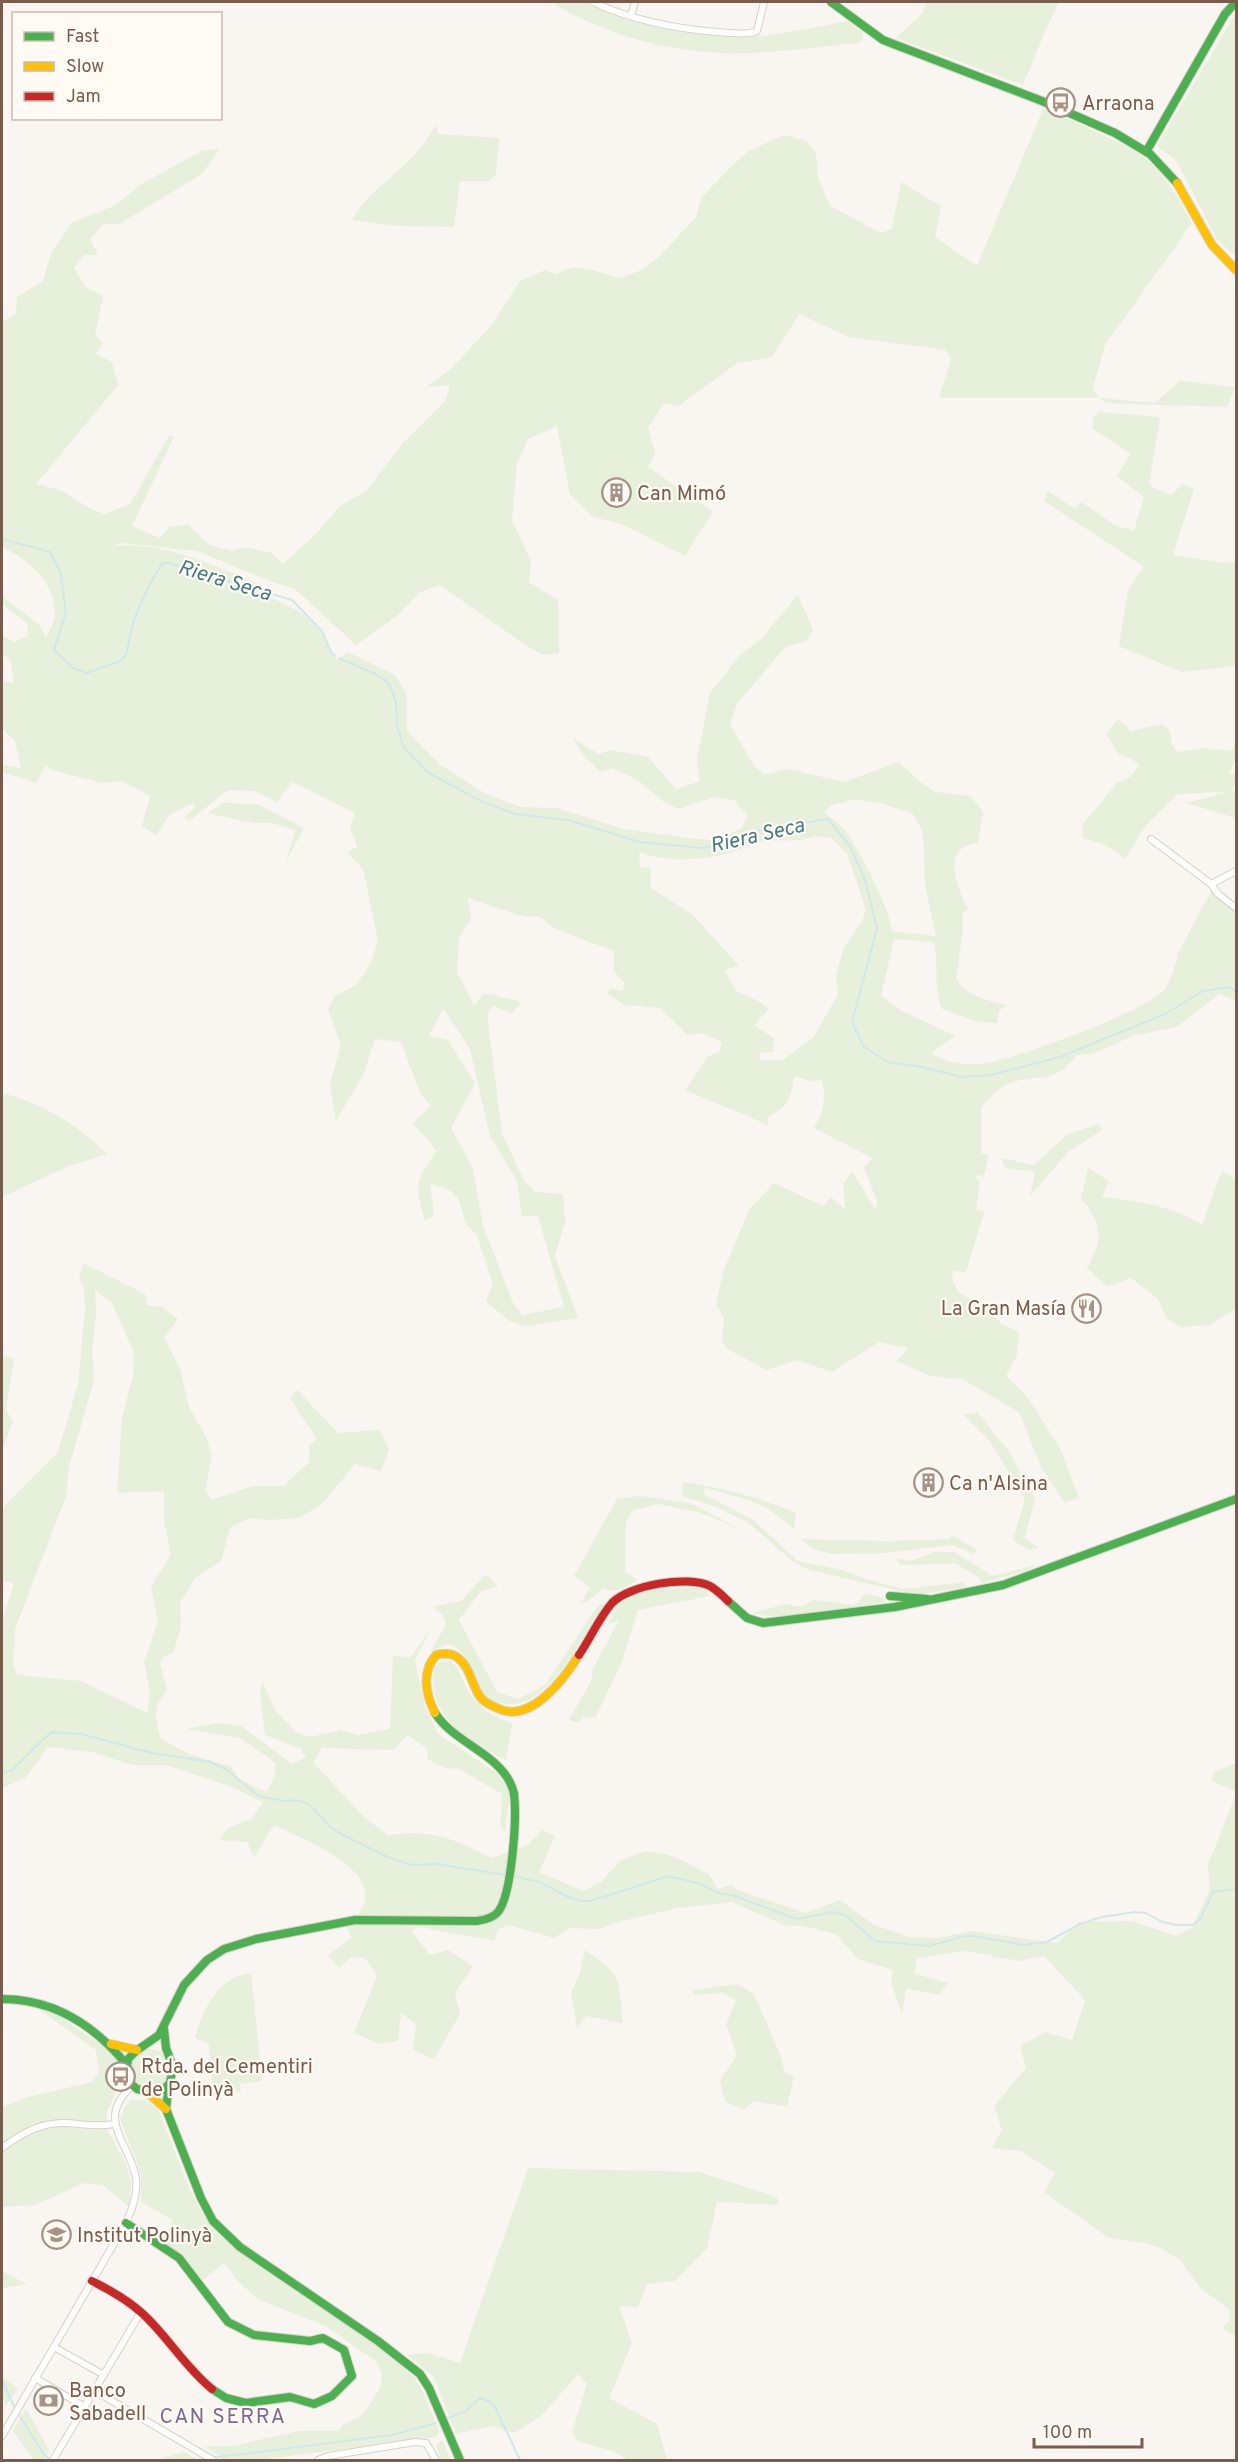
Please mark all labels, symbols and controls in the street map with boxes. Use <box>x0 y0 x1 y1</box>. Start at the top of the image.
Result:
legend <box>12 12 222 120</box>
text: Fast <box>66 26 99 49</box>
text: Slow <box>66 56 104 79</box>
text: Jam <box>66 86 101 109</box>
bus stop icon: Arraona <box>1045 87 1077 119</box>
place label: Arraona <box>1082 92 1154 118</box>
building icon: Can Mimó <box>600 477 632 509</box>
place label: Can Mimó <box>637 482 726 508</box>
water label: Riera Seca <box>175 554 275 608</box>
water label: Riera Seca <box>708 812 807 860</box>
restaurant icon: La Gran Masía <box>1071 1292 1103 1324</box>
place label: La Gran Masía <box>941 1297 1066 1323</box>
building icon: Ca n'Alsina <box>912 1467 944 1499</box>
place label: Ca n'Alsina <box>949 1472 1048 1498</box>
place label: Rtda. del Cementiri de Polinyà <box>141 2055 313 2104</box>
bus stop icon: Rtda. del Cementiri de Polinyà <box>104 2061 136 2093</box>
school or university icon: Institut Polinyà <box>40 2219 72 2251</box>
place label: Institut Polinyà <box>77 2224 212 2250</box>
place label: Banco Sabadell <box>69 2379 146 2428</box>
bank icon: Banco Sabadell <box>32 2385 64 2417</box>
district label: CAN SERRA <box>160 2404 287 2431</box>
scale bar <box>1034 2411 1142 2449</box>
text: 100 m <box>1043 2422 1092 2445</box>

